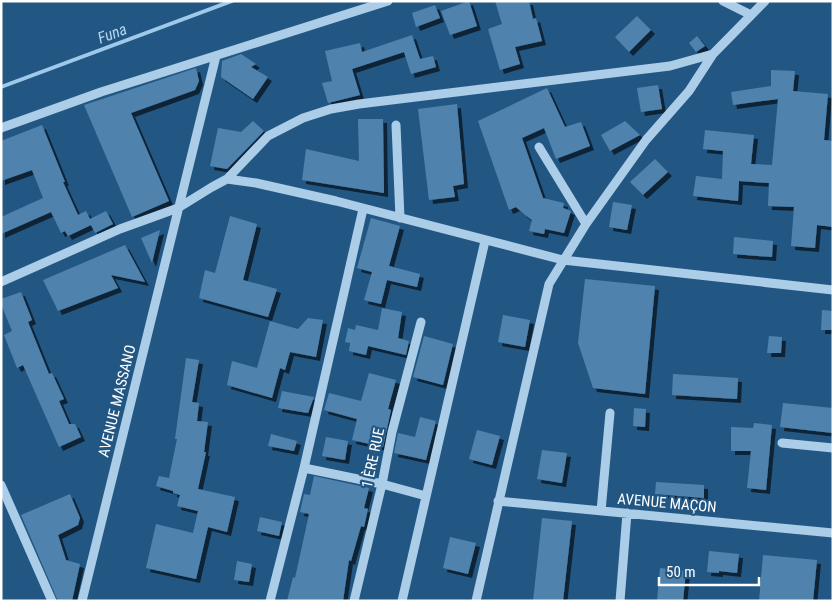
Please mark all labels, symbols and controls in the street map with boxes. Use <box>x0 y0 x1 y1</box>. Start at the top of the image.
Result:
water label: Funa <box>95 19 129 48</box>
street label: AVENUE MASSANO <box>94 343 140 459</box>
street label: 1 ÈRE RUE <box>358 426 388 490</box>
street label: AVENUE MAÇON <box>617 490 717 516</box>
scale bar <box>659 554 759 586</box>
text: 50 m <box>666 563 696 581</box>

